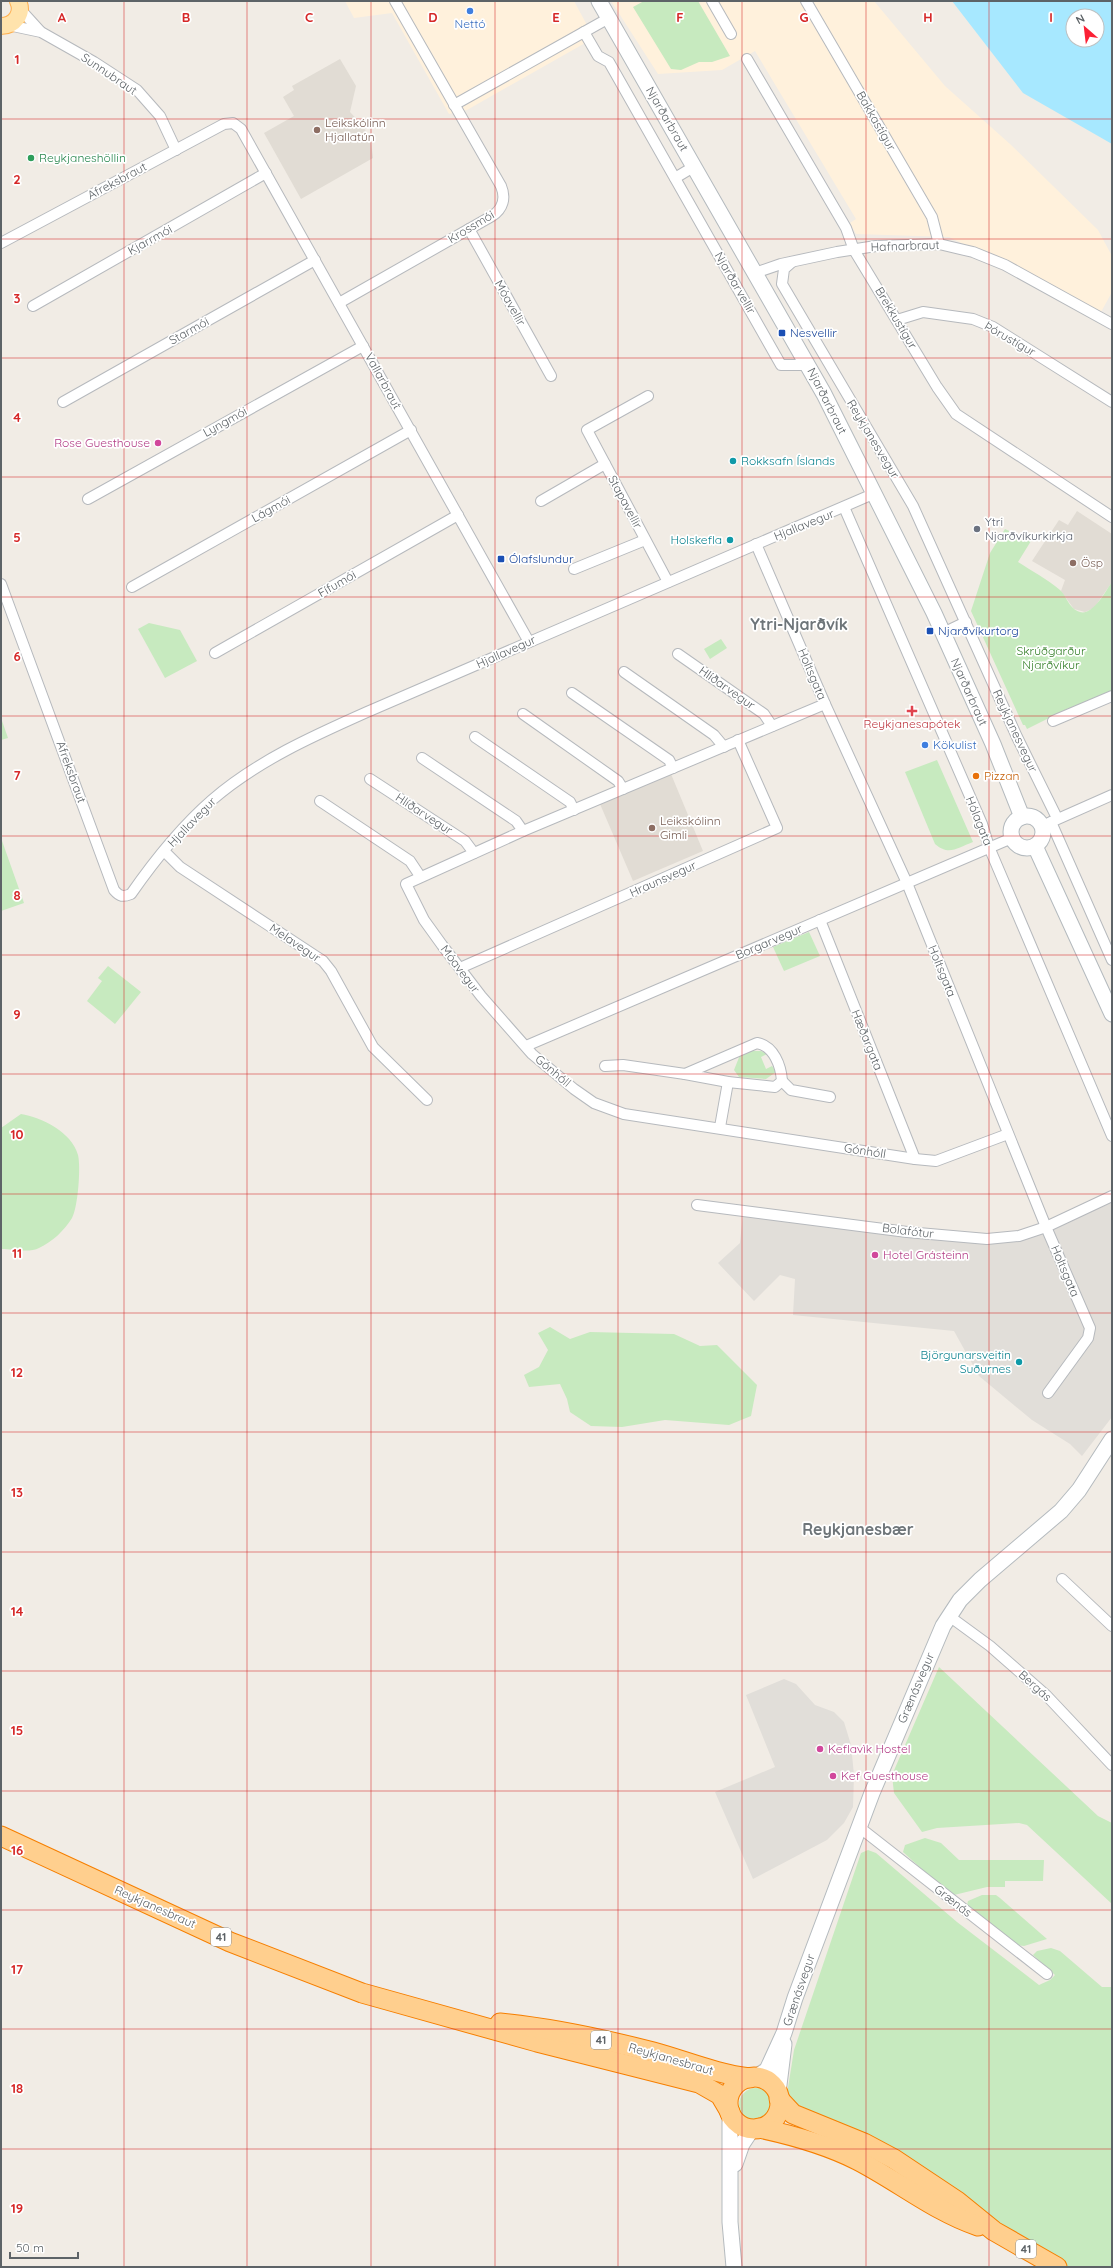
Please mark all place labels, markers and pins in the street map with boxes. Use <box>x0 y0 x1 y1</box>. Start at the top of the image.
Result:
marker: Nettó <box>465 6 475 16</box>
place label: Nettó <box>455 16 485 31</box>
place label: Leikskólinn Hjallatún <box>325 115 386 144</box>
marker: Leikskólinn Hjallatún <box>312 125 322 135</box>
place label: Reykjaneshöllin <box>39 150 126 165</box>
marker: Reykjaneshöllin <box>26 153 36 163</box>
place label: Nesvellir <box>790 325 837 340</box>
marker: Nesvellir <box>777 328 787 338</box>
place label: Rose Guesthouse <box>54 435 150 450</box>
marker: Rose Guesthouse <box>153 438 163 448</box>
place label: Rokksafn Íslands <box>741 453 835 468</box>
marker: Rokksafn Íslands <box>728 456 738 466</box>
place label: Ytri Njarðvíkurkirkja <box>985 514 1073 543</box>
marker: Ytri Njarðvíkurkirkja <box>972 524 982 534</box>
place label: Holskefla <box>670 532 722 547</box>
marker: Holskefla <box>725 535 735 545</box>
place label: Ólafslundur <box>509 551 574 566</box>
marker: Ólafslundur <box>496 554 506 564</box>
place label: Ösp <box>1081 555 1103 570</box>
marker: Ösp <box>1068 558 1078 568</box>
place label: Njarðvíkurtorg <box>938 623 1019 638</box>
marker: Njarðvíkurtorg <box>925 626 935 636</box>
marker: Reykjanesapótek <box>907 706 917 716</box>
place label: Reykjanesapótek <box>864 716 960 731</box>
place label: Kökulist <box>933 737 977 752</box>
marker: Kökulist <box>920 740 930 750</box>
place label: Pizzan <box>984 768 1019 783</box>
marker: Pizzan <box>971 771 981 781</box>
place label: Leikskólinn Gimli <box>660 813 721 842</box>
marker: Leikskólinn Gimli <box>647 823 657 833</box>
place label: Hotel Grásteinn <box>883 1247 969 1262</box>
marker: Hotel Grásteinn <box>870 1250 880 1260</box>
place label: Björgunarsveitin Suðurnes <box>920 1347 1011 1376</box>
marker: Björgunarsveitin Suðurnes <box>1014 1357 1024 1367</box>
place label: Keflavìk Hostel <box>828 1741 911 1756</box>
marker: Keflavìk Hostel <box>815 1744 825 1754</box>
place label: Kef Guesthouse <box>841 1768 928 1783</box>
marker: Kef Guesthouse <box>828 1771 838 1781</box>

